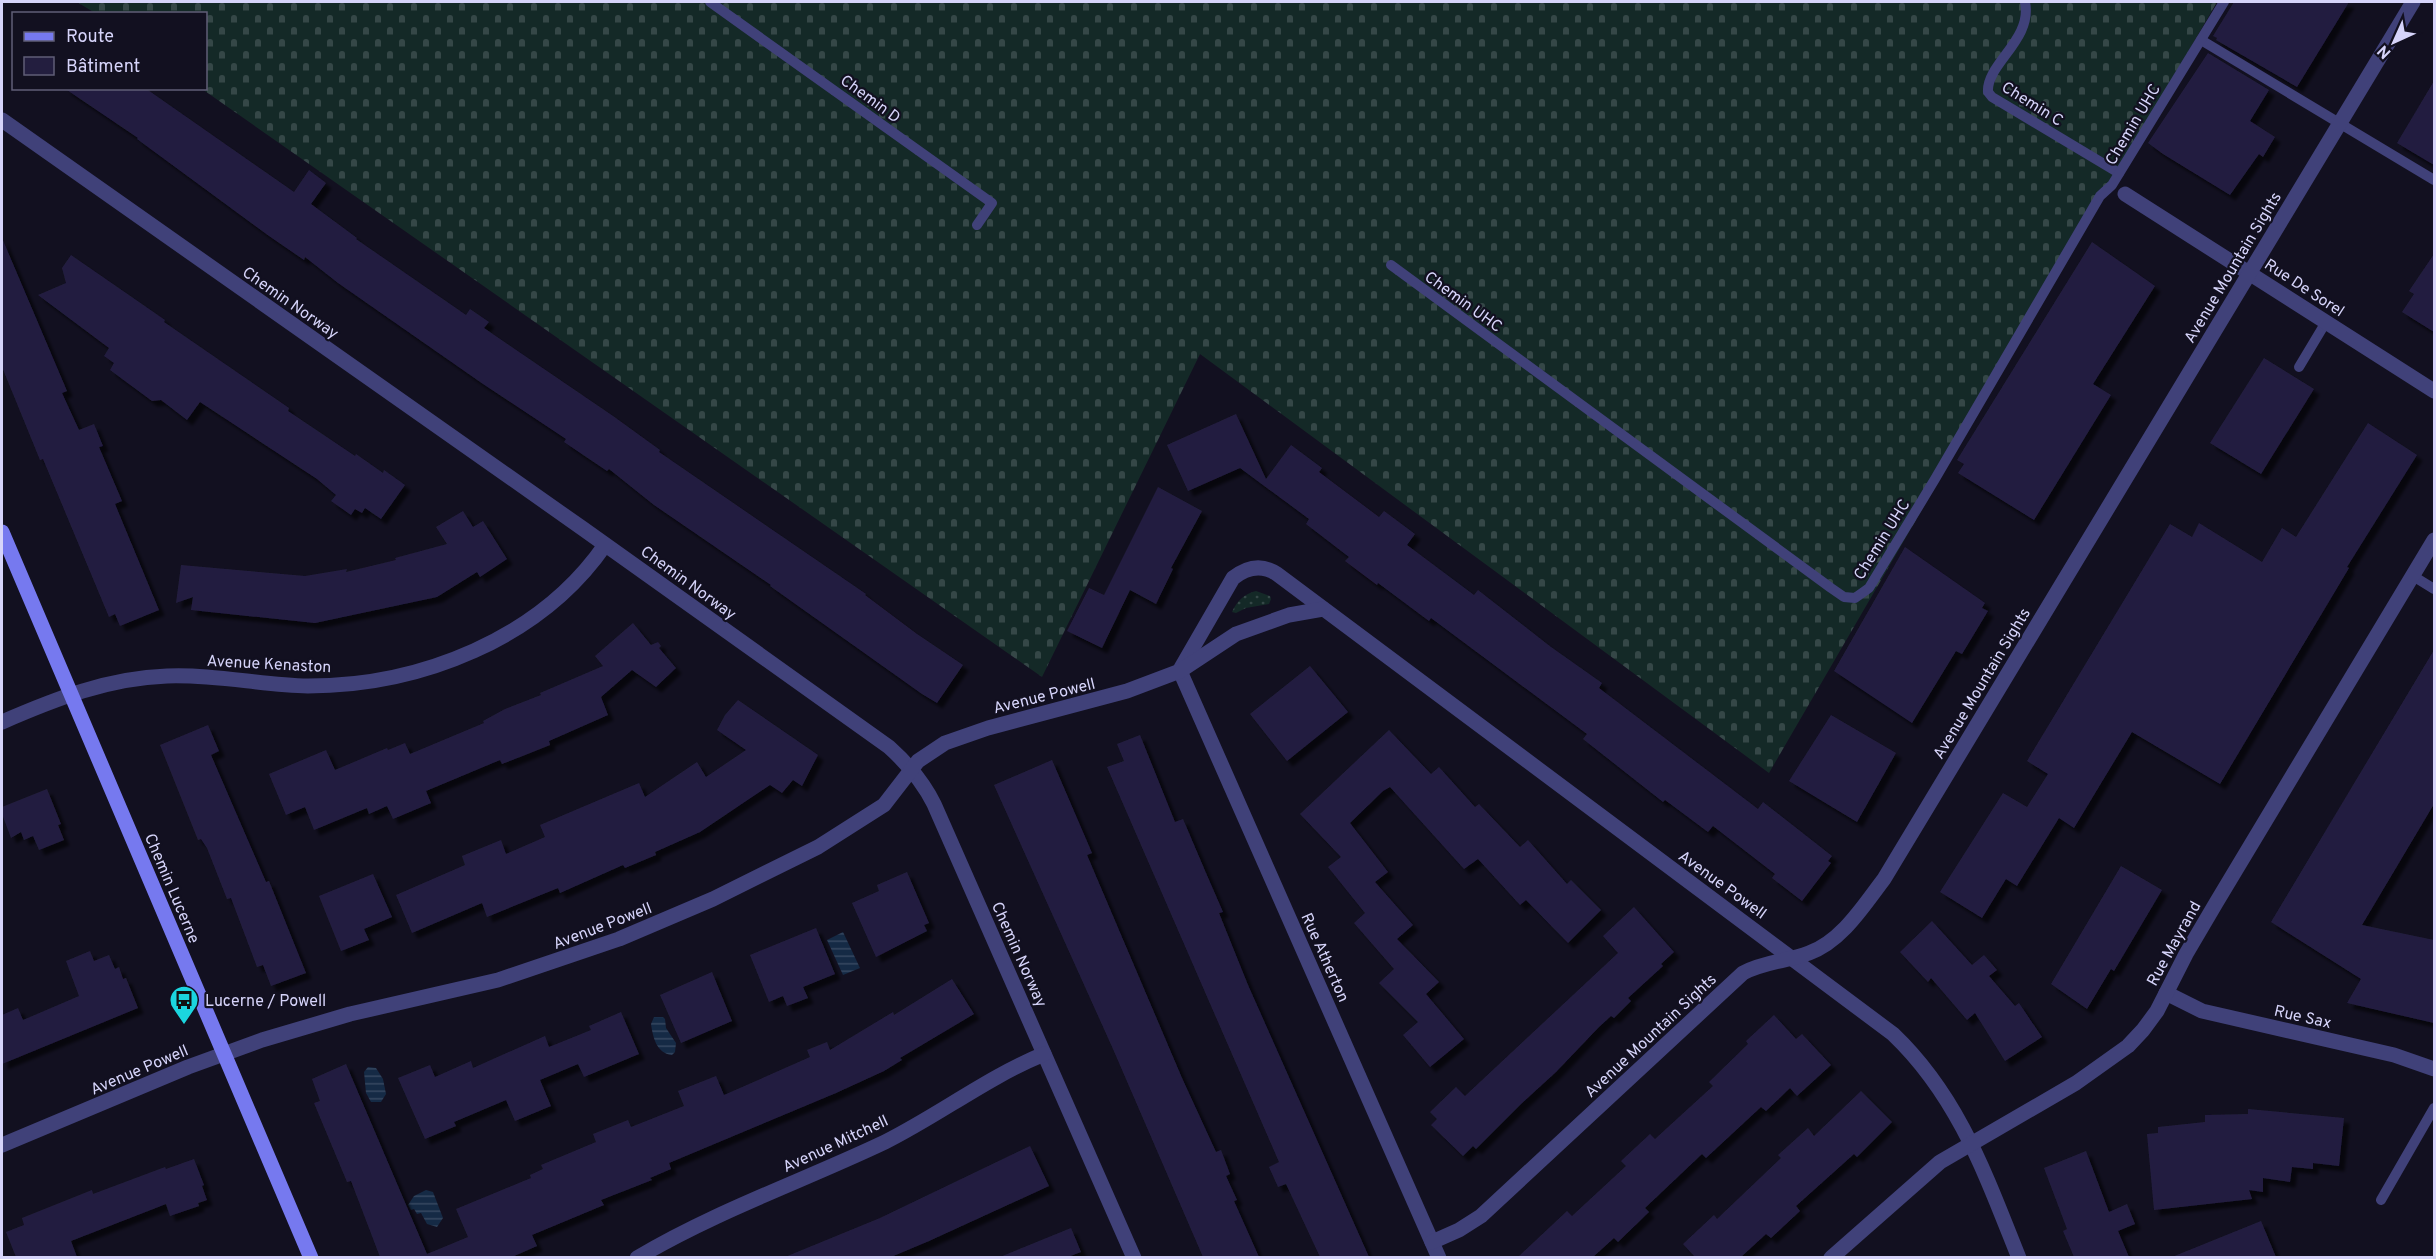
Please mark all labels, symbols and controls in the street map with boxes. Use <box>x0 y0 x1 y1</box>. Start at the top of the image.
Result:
legend <box>12 12 207 90</box>
north arrow <box>2364 12 2424 72</box>
text: Route <box>66 26 114 49</box>
text: N <box>2374 40 2396 62</box>
text: Bâtiment <box>66 56 140 79</box>
street label: Chemin D <box>836 71 904 128</box>
street label: Chemin C <box>1997 78 2067 131</box>
street label: Chemin UHC <box>2102 81 2166 169</box>
street label: Avenue Mountain Sights <box>2181 189 2287 347</box>
street label: Rue De Sorel <box>2260 255 2348 322</box>
street label: Chemin Norway <box>238 263 342 344</box>
street label: Chemin UHC <box>1420 268 1506 338</box>
street label: Chemin UHC <box>1850 496 1915 584</box>
street label: Chemin Norway <box>636 542 740 625</box>
street label: Avenue Mountain Sights <box>1930 605 2036 763</box>
street label: Avenue Kenaston <box>206 652 332 678</box>
street label: Avenue Powell <box>991 675 1098 719</box>
street label: Chemin Lucerne <box>139 831 203 947</box>
street label: Avenue Powell <box>1674 847 1770 924</box>
street label: Rue Mayrand <box>2143 898 2206 990</box>
street label: Avenue Powell <box>550 899 655 955</box>
street label: Chemin Norway <box>986 899 1050 1011</box>
street label: Rue Atherton <box>1296 910 1353 1006</box>
street label: Avenue Mountain Sights <box>1581 970 1721 1103</box>
bus stop icon: Lucerne / Powell <box>168 984 200 1026</box>
place label: Lucerne / Powell <box>205 992 326 1012</box>
street label: Rue Sax <box>2272 1002 2333 1034</box>
street label: Avenue Powell <box>88 1041 192 1100</box>
street label: Avenue Mitchell <box>780 1112 892 1178</box>

